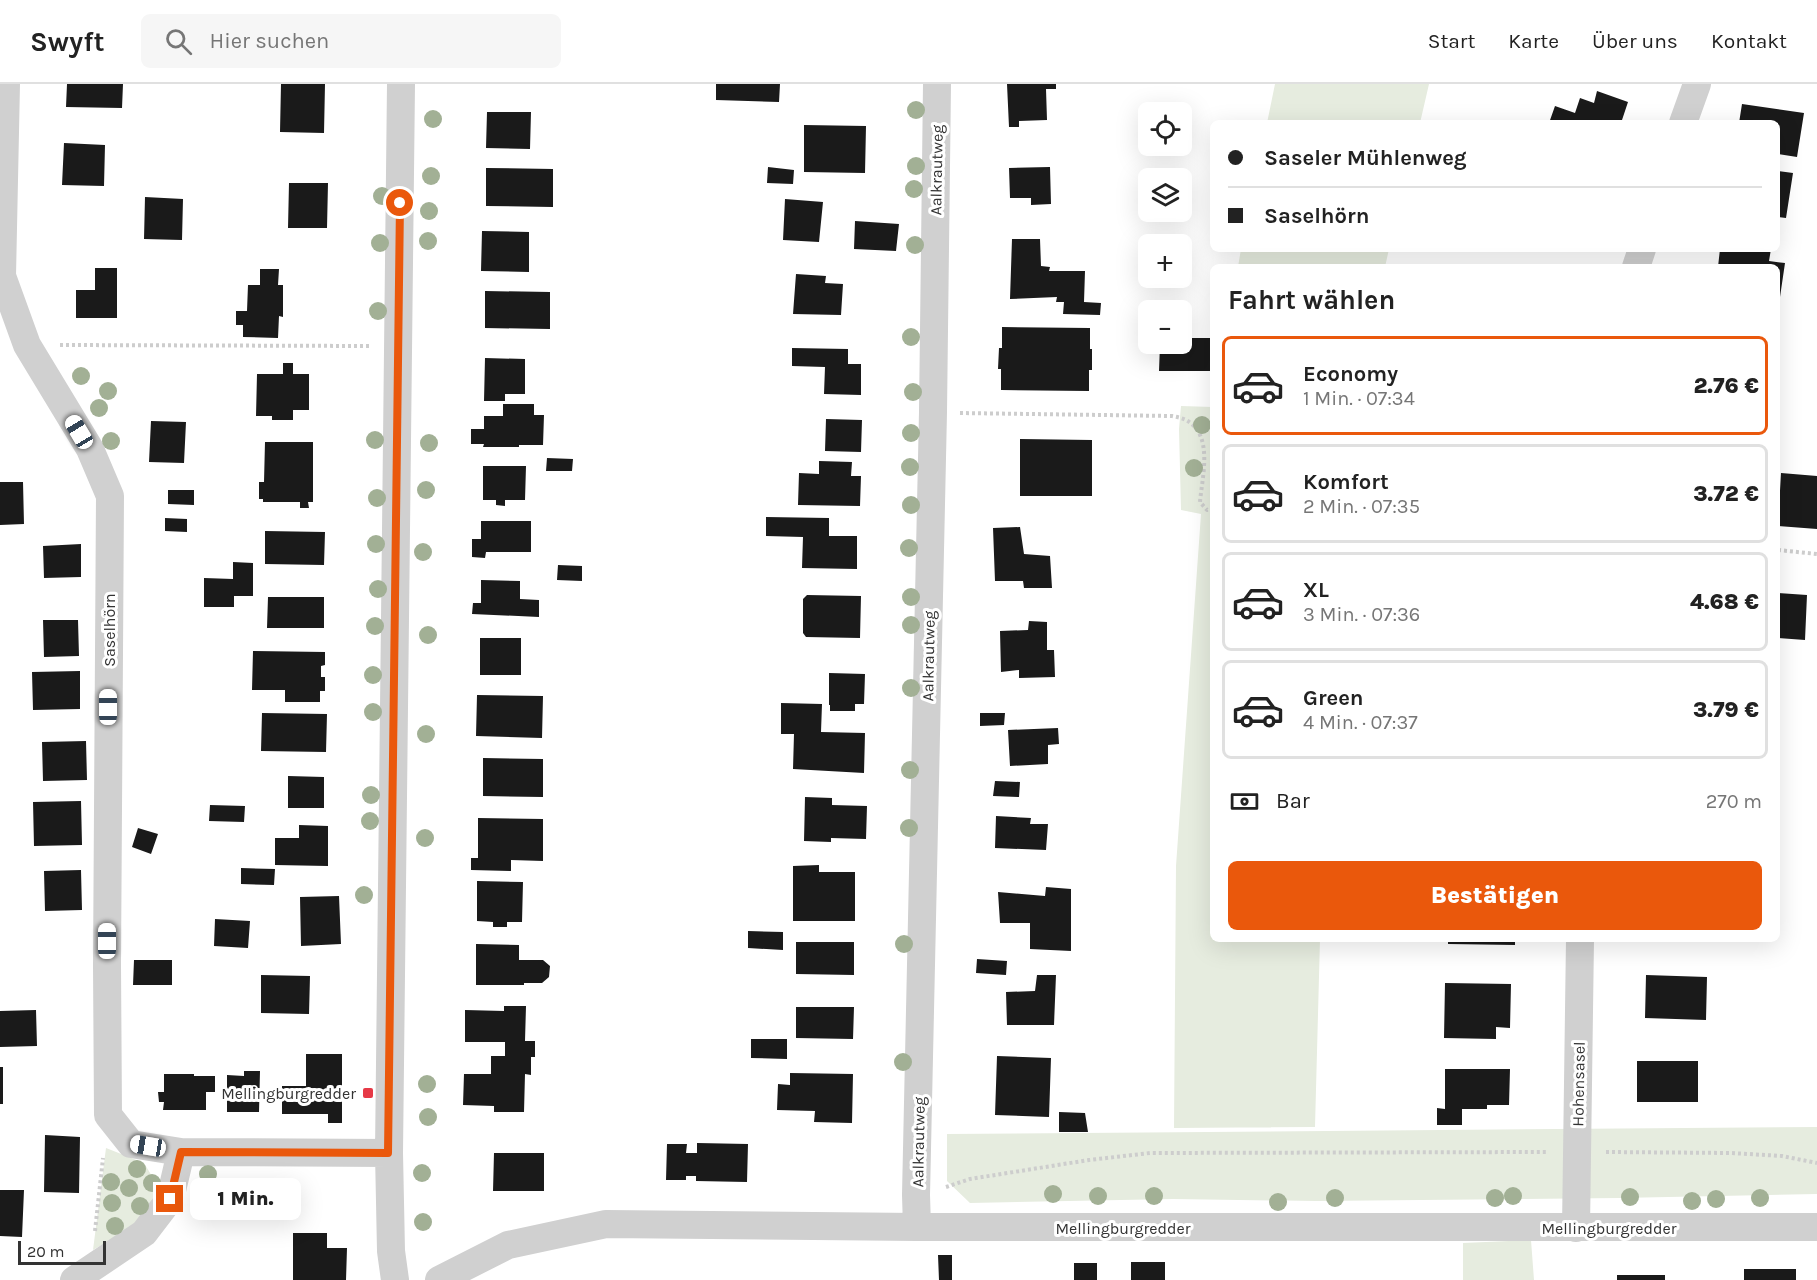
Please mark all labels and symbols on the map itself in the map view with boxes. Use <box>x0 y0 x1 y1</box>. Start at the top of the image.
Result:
street label: Aalkrautweg <box>926 125 947 215</box>
route start <box>386 189 413 216</box>
car <box>62 412 96 452</box>
street label: Saselhörn <box>100 593 119 667</box>
street label: Aalkrautweg <box>918 611 939 701</box>
car <box>99 689 117 725</box>
car <box>98 923 116 959</box>
street label: Hohensasel <box>1568 1041 1589 1127</box>
place label: Mellingburgredder <box>221 1084 356 1103</box>
marker: Mellingburgredder <box>361 1086 375 1100</box>
street label: Aalkrautweg <box>908 1097 929 1187</box>
car <box>129 1134 167 1158</box>
callout: 1 Min. <box>191 1178 302 1220</box>
route end <box>156 1185 183 1212</box>
street label: Mellingburgredder <box>1056 1219 1191 1238</box>
street label: Mellingburgredder <box>1542 1219 1677 1238</box>
scale bar <box>18 1238 106 1266</box>

